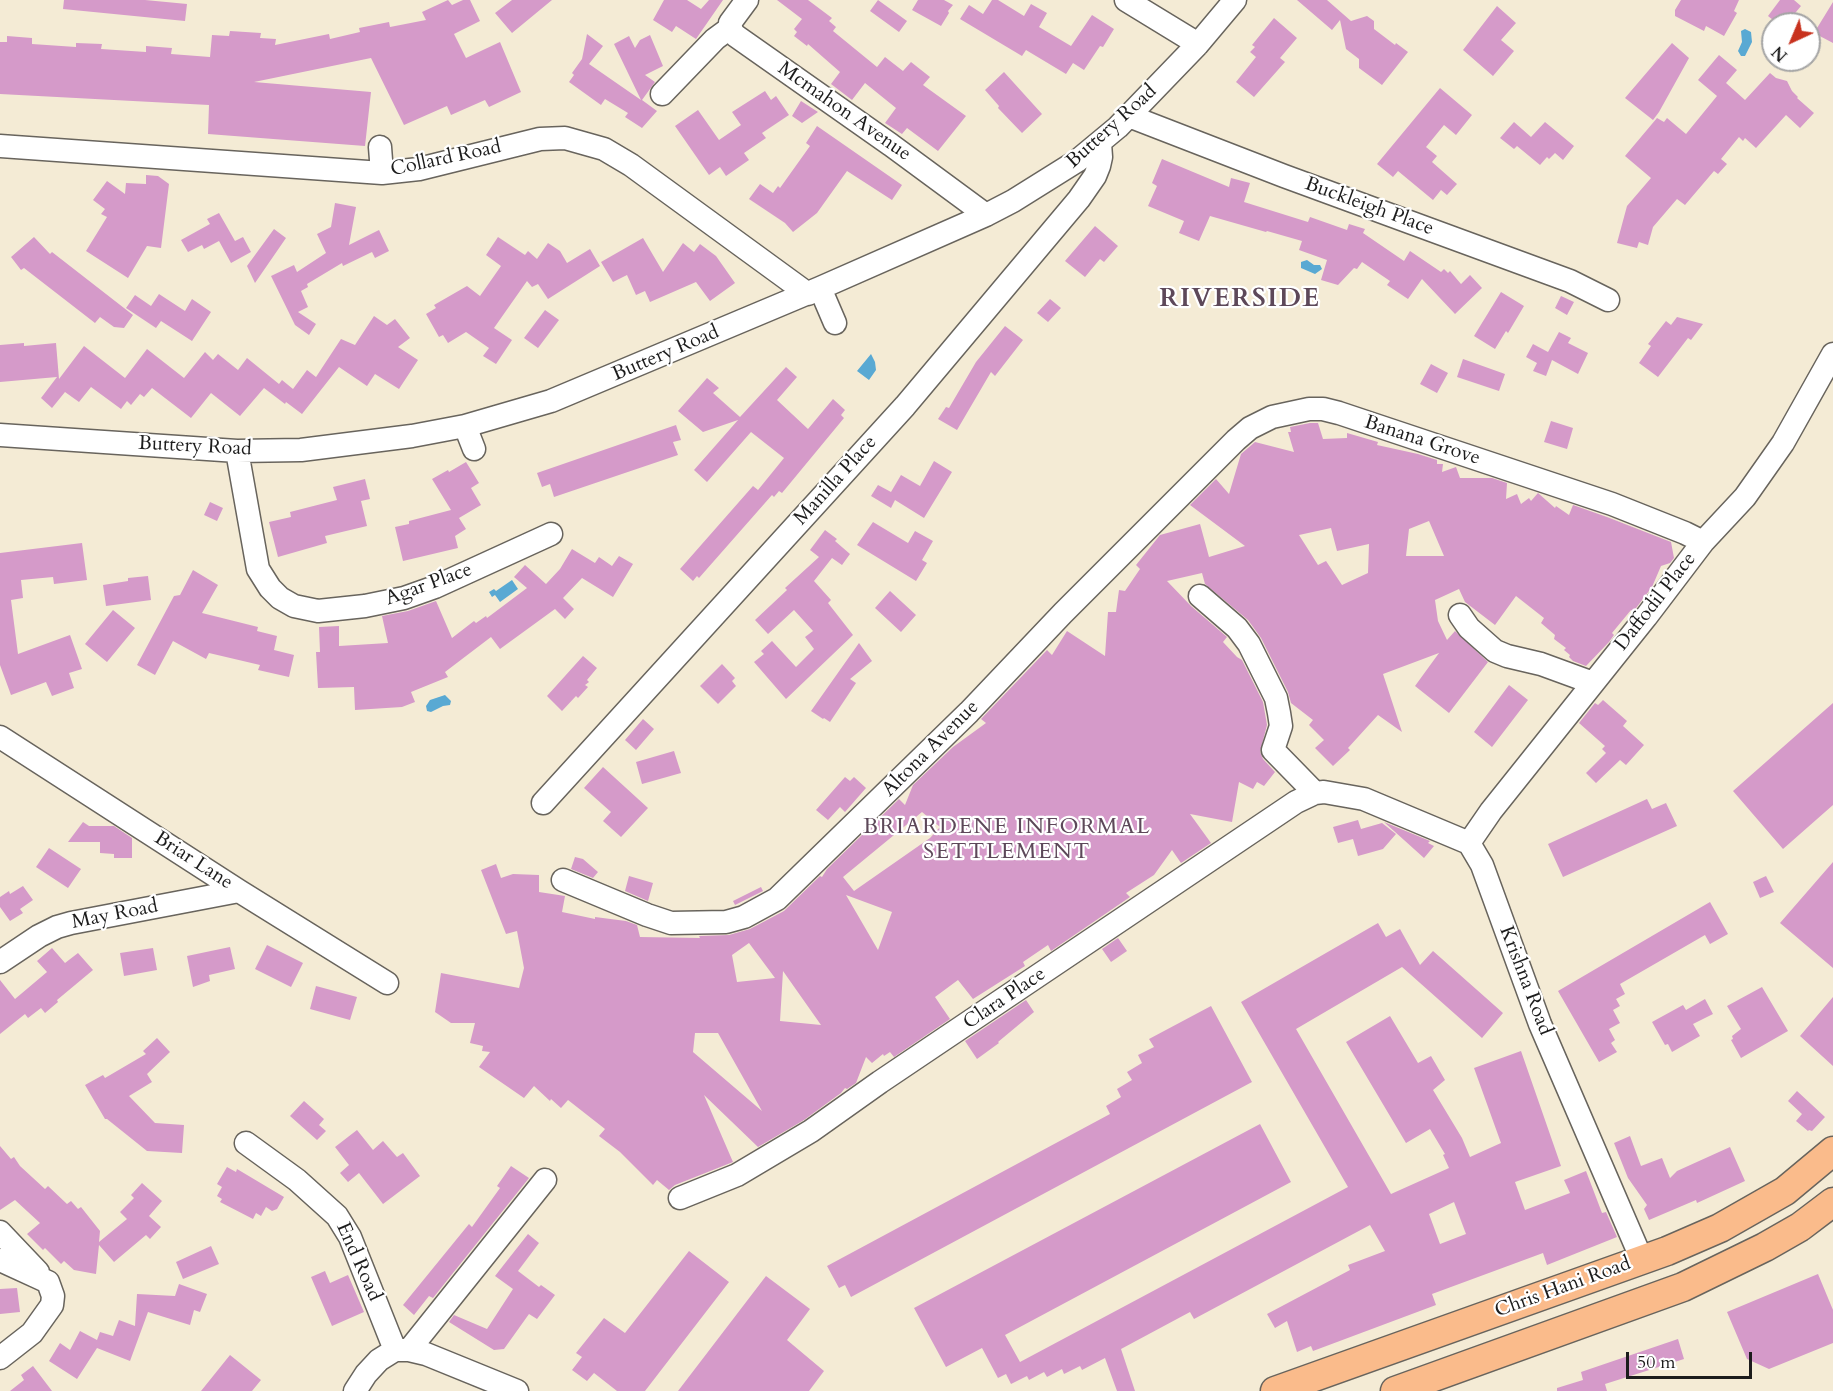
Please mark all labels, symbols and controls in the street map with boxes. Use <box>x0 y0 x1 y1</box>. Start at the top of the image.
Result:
north arrow <box>1761 12 1821 72</box>
text: N <box>1767 41 1793 66</box>
street label: Mcmahon Avenue <box>773 57 915 167</box>
street label: Buttery Road <box>1062 80 1162 174</box>
street label: Collard Road <box>389 136 503 182</box>
street label: Buckleigh Place <box>1301 173 1437 241</box>
district label: RIVERSIDE <box>1159 284 1321 316</box>
street label: Buttery Road <box>609 321 723 387</box>
street label: Banana Grove <box>1361 411 1483 471</box>
street label: Manilla Place <box>789 431 883 531</box>
street label: Buttery Road <box>138 432 252 462</box>
street label: Daffodil Place <box>1610 548 1702 656</box>
street label: Agar Place <box>382 558 476 612</box>
street label: Altona Avenue <box>878 696 984 802</box>
district label: BRIARDENE INFORMAL SETTLEMENT <box>863 815 1151 866</box>
street label: Briar Lane <box>149 827 237 895</box>
street label: May Road <box>70 895 160 935</box>
street label: Krishna Road <box>1493 923 1557 1039</box>
street label: Clara Place <box>959 963 1051 1035</box>
street label: End Road <box>330 1219 386 1305</box>
street label: Chris Hani Road <box>1492 1252 1634 1324</box>
scale bar <box>1629 1340 1755 1378</box>
text: 50 m <box>1637 1350 1676 1375</box>

